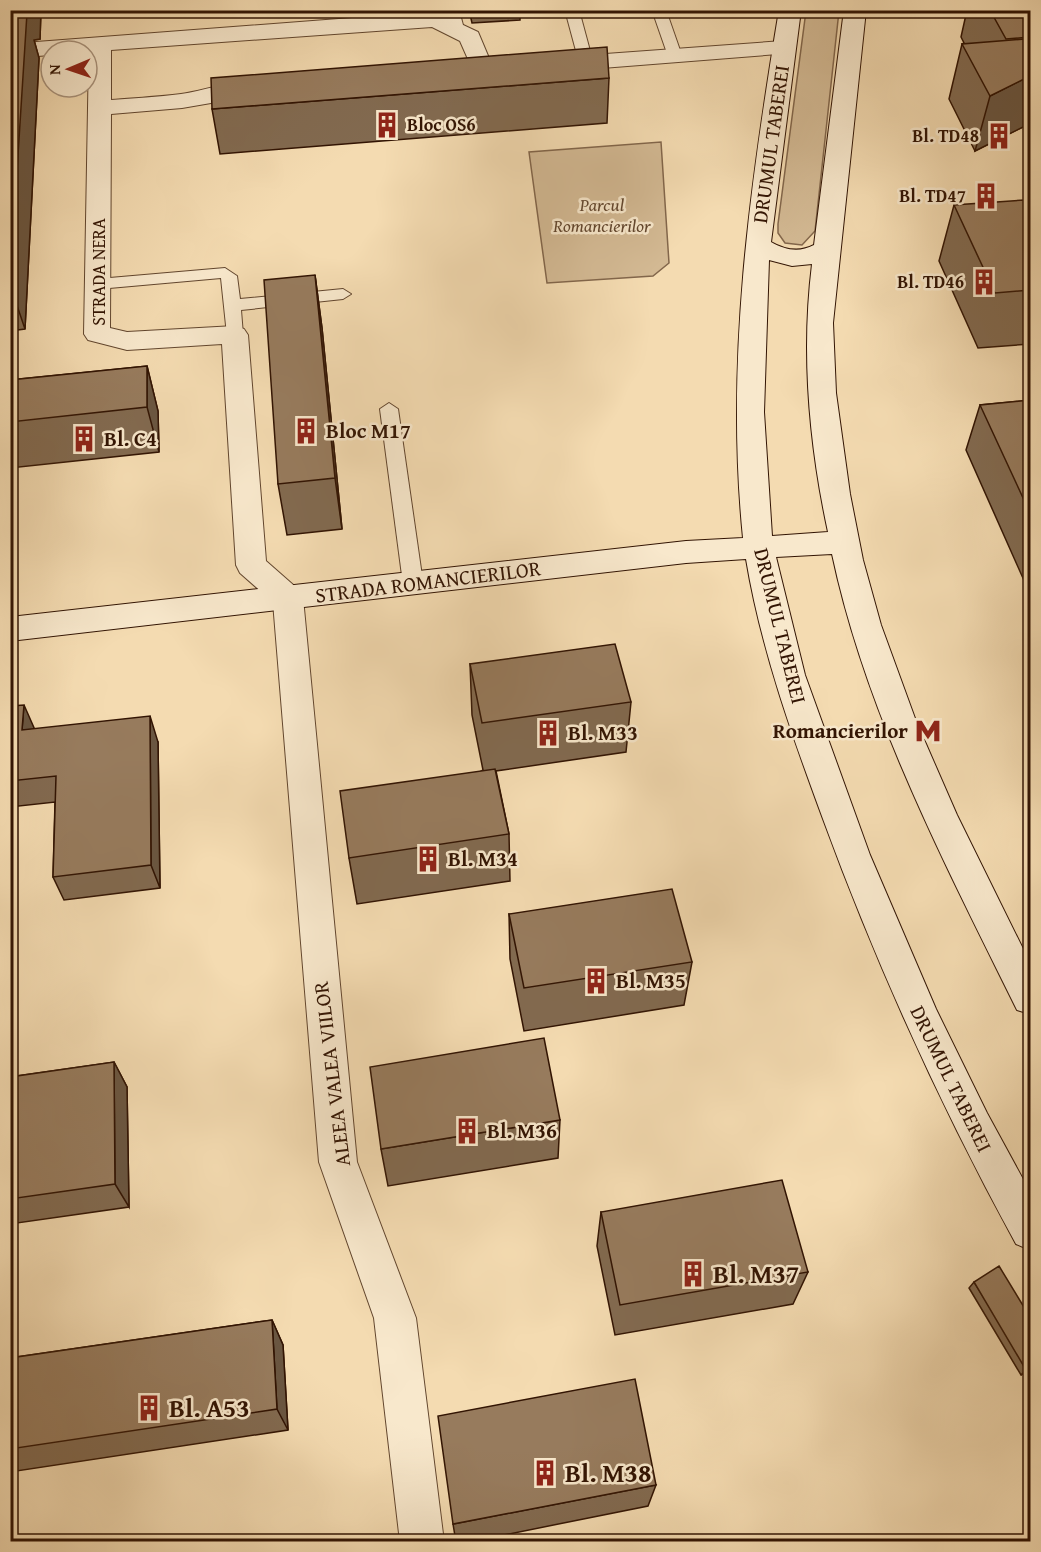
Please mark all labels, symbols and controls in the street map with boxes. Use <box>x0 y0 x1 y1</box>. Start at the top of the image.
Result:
north arrow <box>39 39 99 99</box>
text: N <box>42 63 66 75</box>
street label: DRUMUL TABEREI <box>744 63 797 225</box>
building icon: Bloc OS6 <box>372 110 402 140</box>
place label: Bloc OS6 <box>407 111 476 138</box>
building icon: Bl. TD48 <box>984 121 1014 151</box>
place label: Bl. TD48 <box>912 122 979 149</box>
building icon: Bl. TD47 <box>971 181 1001 211</box>
place label: Bl. TD47 <box>899 182 966 209</box>
park label: Parcul Romancierilor <box>552 191 652 239</box>
street label: STRADA NERA <box>85 218 112 326</box>
building icon: Bl. TD46 <box>969 267 999 297</box>
place label: Bl. TD46 <box>897 268 964 295</box>
place label: Bloc M17 <box>326 415 411 446</box>
building icon: Bloc M17 <box>291 416 321 446</box>
place label: Bl. C4 <box>104 423 157 454</box>
building icon: Bl. C4 <box>69 424 99 454</box>
street label: DRUMUL TABEREI <box>746 545 815 707</box>
street label: STRADA ROMANCIERILOR <box>313 552 543 611</box>
place label: Romancierilor <box>773 715 908 746</box>
metro station icon: Romancierilor <box>913 716 943 746</box>
place label: Bl. M33 <box>568 717 638 748</box>
building icon: Bl. M33 <box>533 718 563 748</box>
place label: Bl. M34 <box>448 843 518 874</box>
building icon: Bl. M34 <box>413 844 443 874</box>
place label: Bl. M35 <box>616 965 686 996</box>
building icon: Bl. M35 <box>581 966 611 996</box>
street label: ALEEA VALEA VIILOR <box>305 979 358 1168</box>
street label: DRUMUL TABEREI <box>903 1000 1000 1157</box>
place label: Bl. M36 <box>487 1115 557 1146</box>
building icon: Bl. M36 <box>452 1116 482 1146</box>
place label: Bl. M37 <box>713 1254 800 1293</box>
building icon: Bl. M37 <box>678 1259 708 1289</box>
place label: Bl. A53 <box>169 1388 250 1427</box>
building icon: Bl. A53 <box>134 1393 164 1423</box>
place label: Bl. M38 <box>565 1453 652 1492</box>
building icon: Bl. M38 <box>530 1458 560 1488</box>

